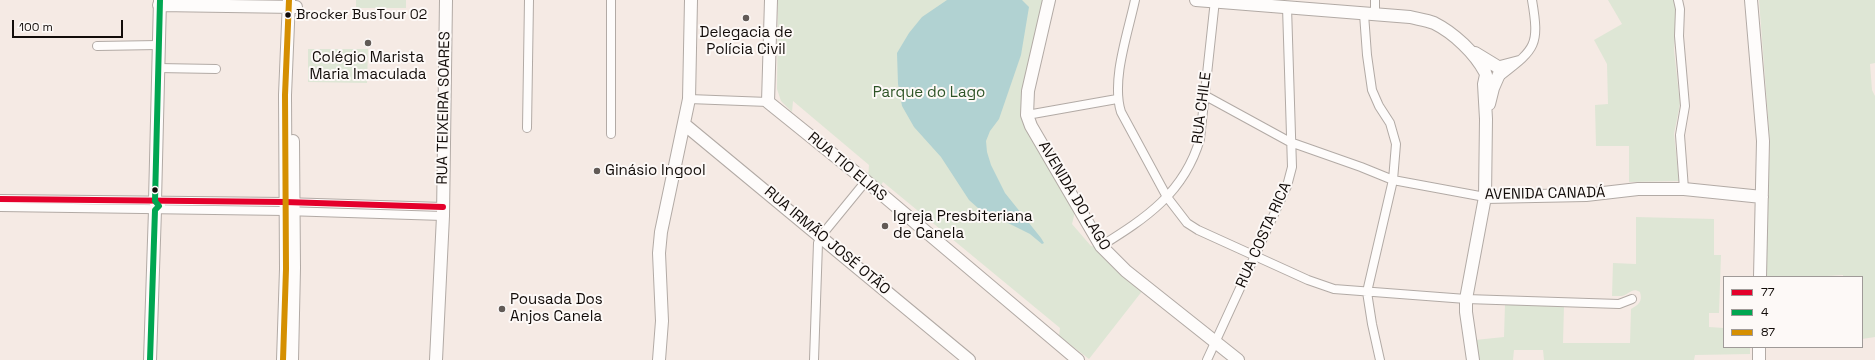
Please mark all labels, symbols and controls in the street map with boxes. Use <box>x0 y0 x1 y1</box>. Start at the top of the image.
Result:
place label: Brocker BusTour 02 <box>296 7 427 23</box>
marker: Brocker BusTour 02 <box>283 10 293 20</box>
scale bar <box>14 12 125 38</box>
marker: Delegacia de Polícia Civil <box>741 13 751 23</box>
text: 100 m <box>19 19 53 35</box>
place label: Delegacia de Polícia Civil <box>699 24 793 59</box>
street label: RUA TEIXEIRA SOARES <box>434 31 454 185</box>
marker: Colégio Marista Maria Imaculada <box>363 38 373 48</box>
place label: Colégio Marista Maria Imaculada <box>310 49 426 84</box>
street label: RUA CHILE <box>1189 71 1215 145</box>
park label: Parque do Lago <box>873 84 985 102</box>
street label: RUA TIO ELIAS <box>804 129 890 205</box>
street label: AVENIDA DO LAGO <box>1034 138 1114 254</box>
place label: Ginásio Ingool <box>605 162 706 180</box>
marker: Ginásio Ingool <box>592 166 602 176</box>
street label: RUA COSTA RICA <box>1233 179 1295 291</box>
street label: RUA IRMÃO JOSÉ OTÃO <box>760 183 894 299</box>
street label: AVENIDA CANADÁ <box>1484 184 1606 204</box>
unlabelled marker <box>150 185 160 195</box>
place label: Igreja Presbiteriana de Canela <box>893 208 1033 243</box>
marker: Igreja Presbiteriana de Canela <box>880 221 890 231</box>
legend <box>1723 276 1863 348</box>
text: 77 <box>1761 284 1775 300</box>
place label: Pousada Dos Anjos Canela <box>510 291 603 326</box>
marker: Pousada Dos Anjos Canela <box>497 304 507 314</box>
text: 4 <box>1761 304 1769 320</box>
text: 87 <box>1761 324 1775 340</box>

